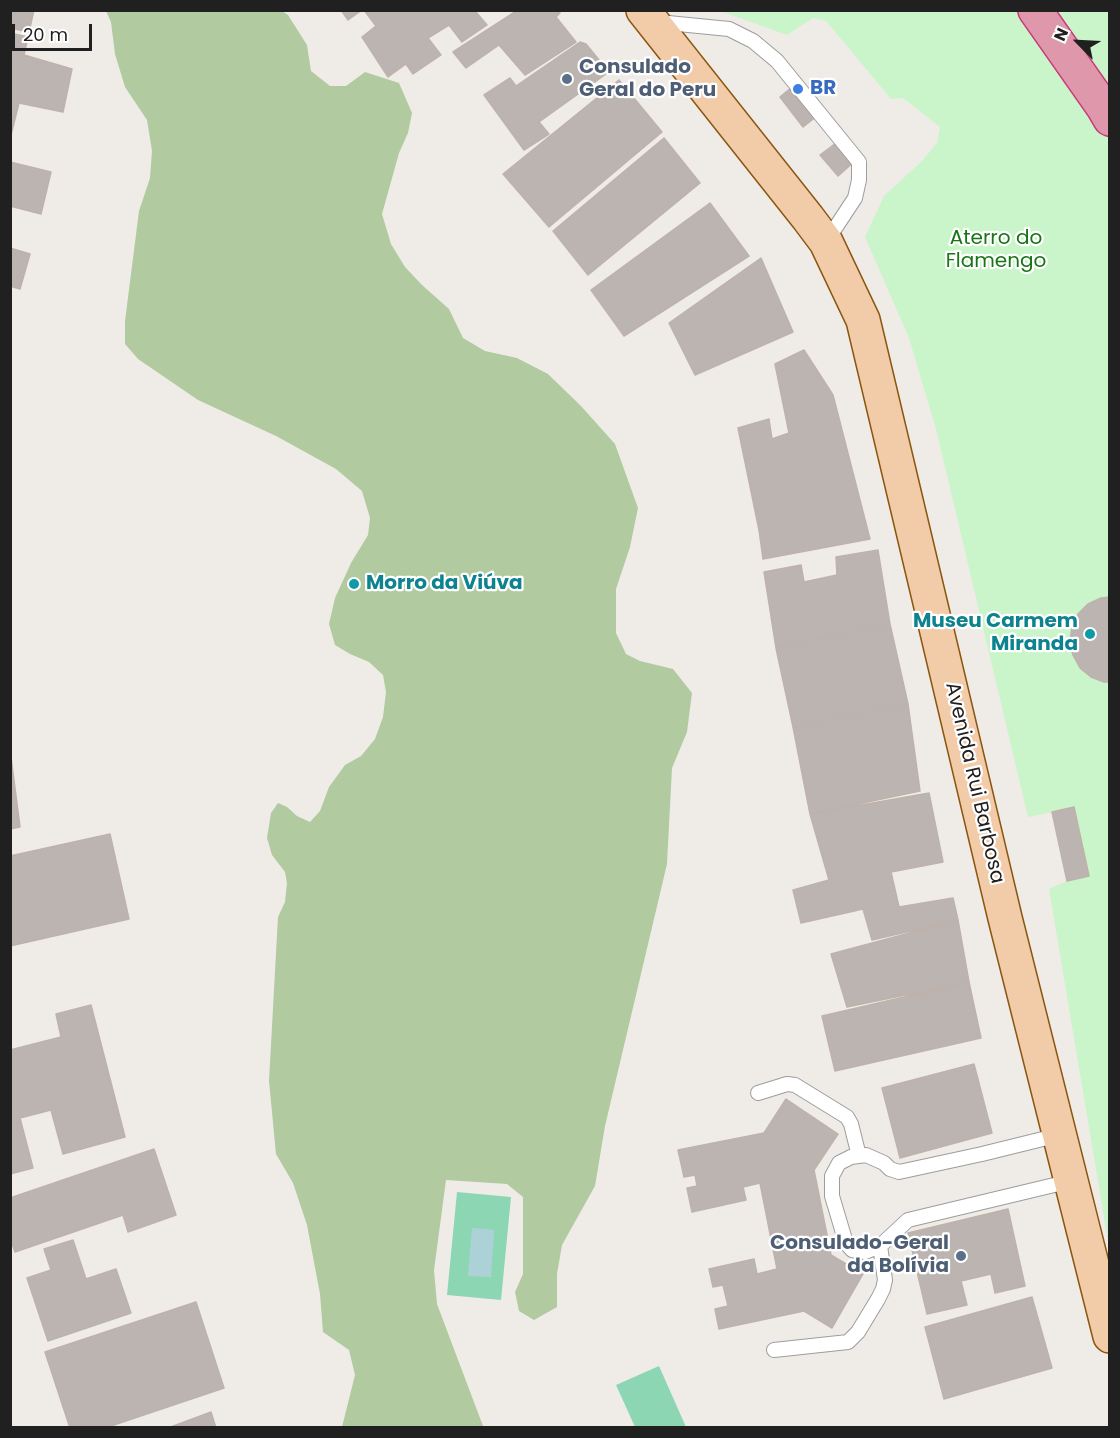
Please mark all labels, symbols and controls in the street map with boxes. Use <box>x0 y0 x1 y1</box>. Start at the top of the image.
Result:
scale bar <box>15 12 94 50</box>
north arrow <box>1048 12 1108 72</box>
text: 20 m <box>23 22 68 47</box>
text: N <box>1048 24 1074 45</box>
place label: Consulado Geral do Peru <box>579 56 716 103</box>
marker: Consulado Geral do Peru <box>560 72 574 86</box>
place label: BR <box>810 77 836 101</box>
marker: BR <box>791 82 805 96</box>
park label: Aterro do Flamengo <box>946 227 1046 274</box>
place label: Morro da Viúva <box>366 572 523 596</box>
marker: Morro da Viúva <box>347 577 361 591</box>
place label: Museu Carmem Miranda <box>913 610 1078 657</box>
marker: Museu Carmem Miranda <box>1083 627 1097 641</box>
street label: Avenida Rui Barbosa <box>939 680 1009 886</box>
place label: Consulado-Geral da Bolívia <box>770 1232 949 1279</box>
marker: Consulado-Geral da Bolívia <box>954 1249 968 1263</box>

